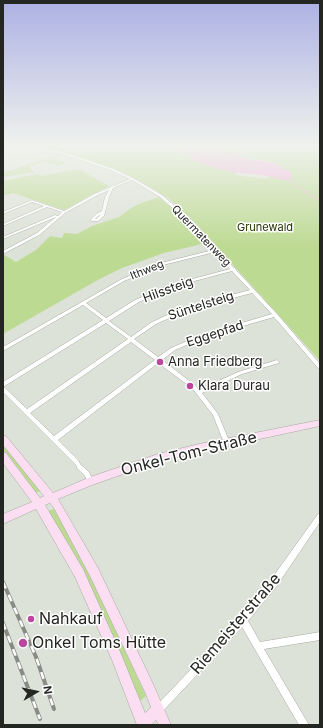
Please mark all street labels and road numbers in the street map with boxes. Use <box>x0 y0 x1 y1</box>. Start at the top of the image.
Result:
street label: Quermatenweg <box>169 203 233 269</box>
street label: Ithweg <box>128 257 166 283</box>
street label: Hilssteig <box>141 274 195 306</box>
street label: Süntelsteig <box>166 288 236 324</box>
street label: Eggepfad <box>184 317 246 351</box>
street label: Onkel-Tom-Straße <box>119 428 259 480</box>
street label: Riemeisterstraße <box>187 570 285 678</box>

